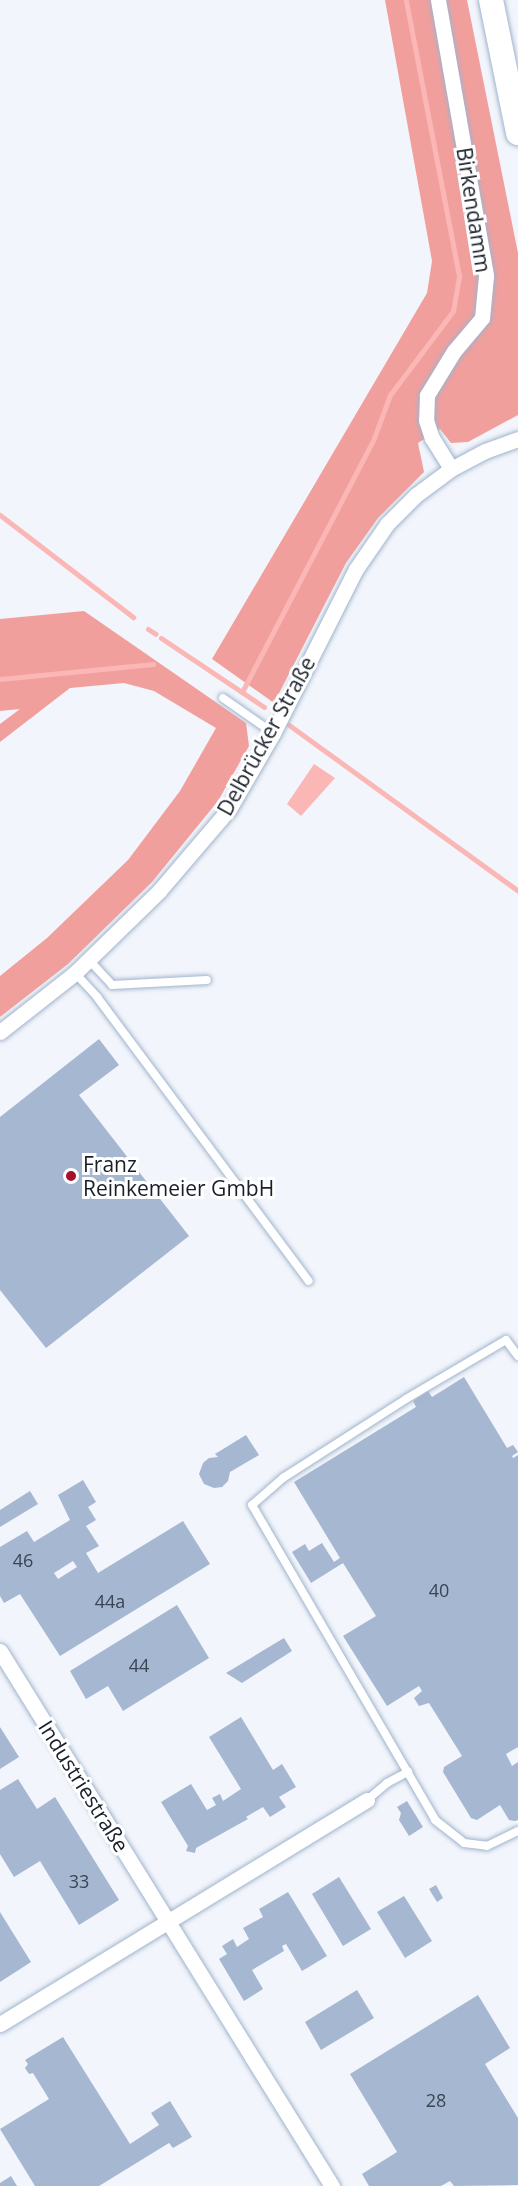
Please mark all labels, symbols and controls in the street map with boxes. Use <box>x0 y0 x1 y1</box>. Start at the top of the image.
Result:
street label: Birkendamm <box>452 146 496 274</box>
street label: Delbrücker Straße <box>212 652 320 820</box>
place label: Franz Reinkemeier GmbH <box>83 1151 274 1201</box>
marker: Franz Reinkemeier GmbH <box>64 1169 78 1183</box>
house number: 46 <box>13 1549 33 1571</box>
house number: 40 <box>429 1579 449 1601</box>
house number: 44a <box>95 1590 125 1612</box>
house number: 44 <box>129 1654 149 1676</box>
street label: Industriestraße <box>34 1716 134 1856</box>
house number: 33 <box>69 1870 89 1892</box>
house number: 28 <box>426 2089 446 2111</box>

